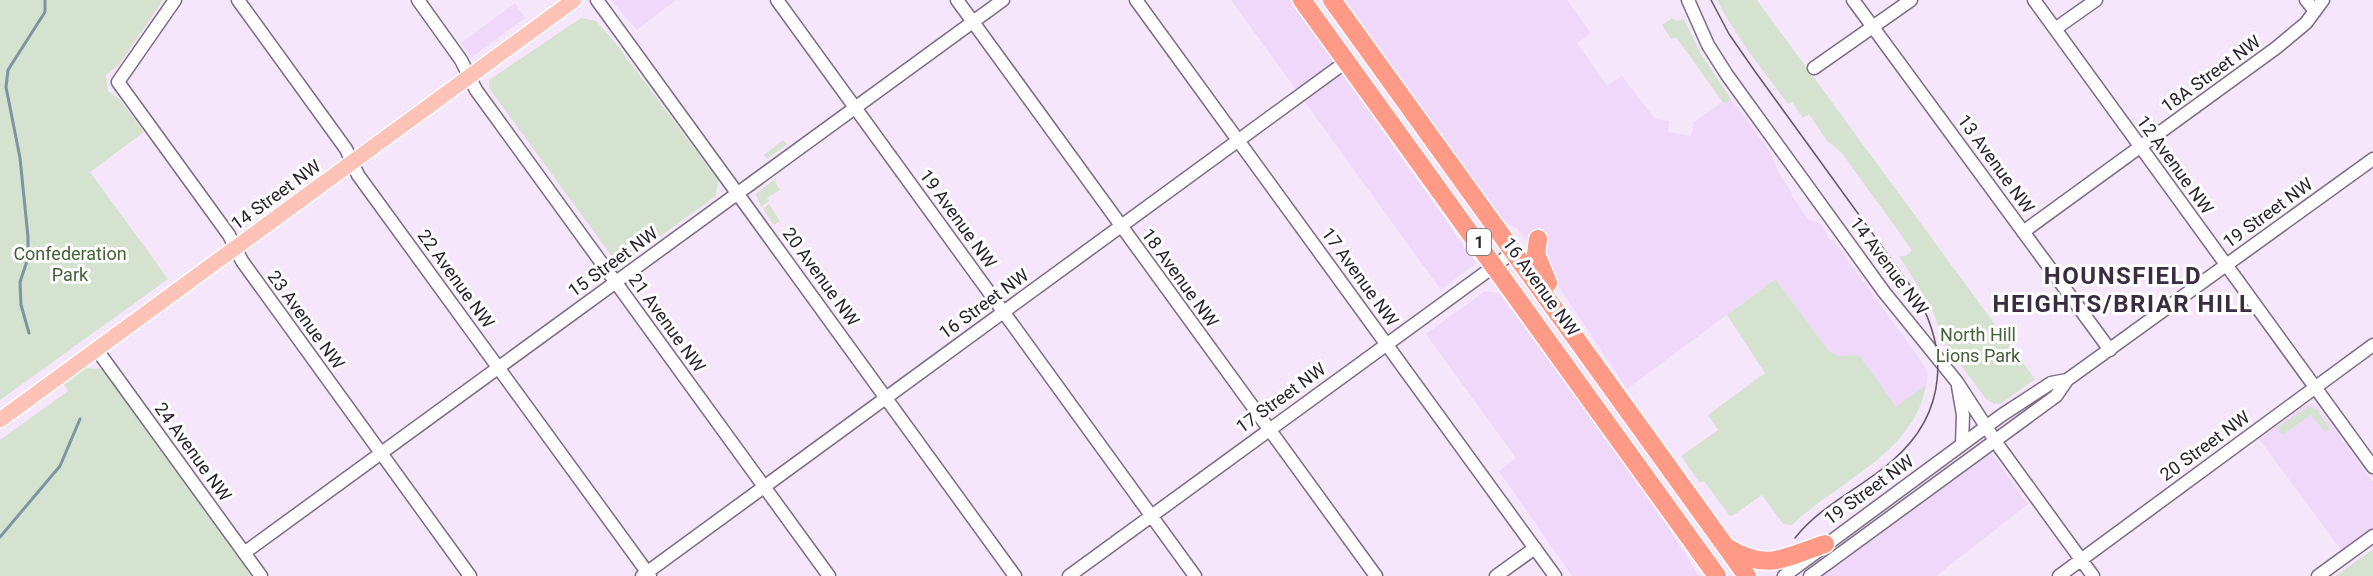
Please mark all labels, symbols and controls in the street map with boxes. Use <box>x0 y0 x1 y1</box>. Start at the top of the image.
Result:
street label: 18A Street NW <box>2157 31 2264 117</box>
street label: 13 Avenue NW <box>1954 110 2039 217</box>
street label: 12 Avenue NW <box>2133 111 2218 218</box>
street label: 14 Street NW <box>227 155 325 234</box>
street label: 19 Avenue NW <box>916 165 1001 272</box>
street label: 19 Street NW <box>2219 173 2317 252</box>
street label: 14 Avenue NW <box>1846 213 1933 319</box>
street label: 15 Street NW <box>564 222 662 301</box>
street label: 20 Avenue NW <box>779 223 864 330</box>
street label: 17 Avenue NW <box>1318 223 1403 330</box>
street label: 18 Avenue NW <box>1138 224 1223 331</box>
street label: 22 Avenue NW <box>414 225 499 332</box>
road number: 1 <box>1467 229 1491 255</box>
street label: 16 Avenue NW <box>1499 233 1584 340</box>
park label: Confederation Park <box>13 243 127 285</box>
district label: HOUNSFIELD HEIGHTS/BRIAR HILL <box>1992 262 2254 318</box>
street label: 16 Street NW <box>935 264 1033 343</box>
street label: 23 Avenue NW <box>264 266 349 373</box>
street label: 21 Avenue NW <box>625 269 710 376</box>
park label: North Hill Lions Park <box>1936 324 2021 366</box>
street label: 17 Street NW <box>1232 358 1330 437</box>
street label: 24 Avenue NW <box>151 398 236 505</box>
street label: 20 Street NW <box>2156 406 2254 485</box>
street label: 19 Street NW <box>1820 450 1918 529</box>

